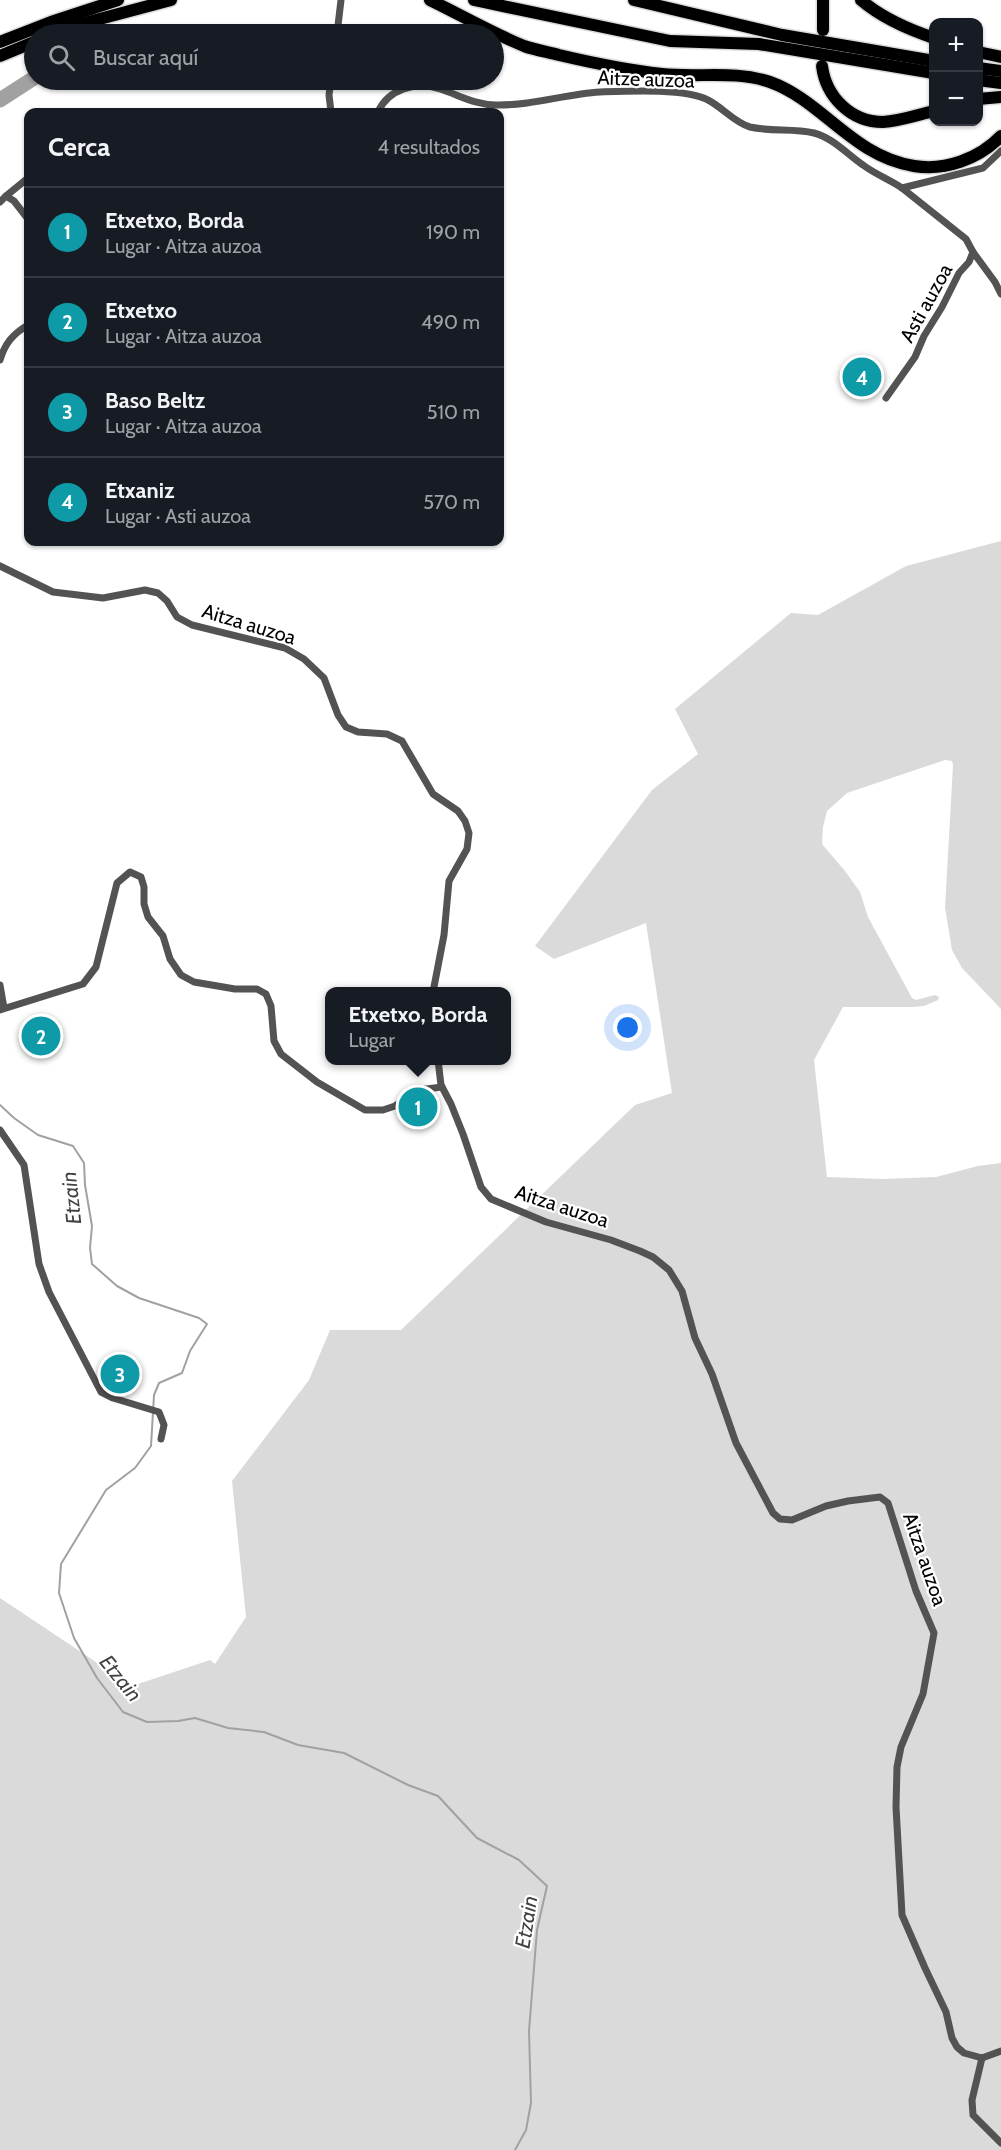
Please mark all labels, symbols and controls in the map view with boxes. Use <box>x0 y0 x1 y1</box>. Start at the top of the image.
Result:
map controls <box>929 18 983 126</box>
button: + <box>929 18 983 72</box>
search box <box>24 24 504 90</box>
icon: search <box>45 41 78 74</box>
text: Buscar aquí <box>93 44 198 71</box>
street label: Aitze auzoa <box>597 65 695 93</box>
button: − <box>929 72 983 126</box>
text: Cerca <box>48 131 110 163</box>
text: 4 resultados <box>378 135 480 159</box>
text: Etxetxo, Borda <box>105 207 244 234</box>
text: 1 <box>64 220 71 244</box>
text: 190 m <box>426 220 480 244</box>
text: Lugar · Aitza auzoa <box>105 234 262 258</box>
street label: Asti auzoa <box>895 259 958 346</box>
text: Etxetxo <box>105 297 177 324</box>
text: 2 <box>62 310 73 334</box>
text: 490 m <box>421 310 480 334</box>
text: Lugar · Aitza auzoa <box>105 324 262 348</box>
pin: 4 <box>842 354 882 400</box>
text: Baso Beltz <box>105 387 205 414</box>
text: 3 <box>62 400 73 424</box>
text: 510 m <box>427 400 480 424</box>
text: Lugar · Aitza auzoa <box>105 414 262 438</box>
text: Etxaniz <box>105 477 174 504</box>
text: 4 <box>61 490 74 514</box>
text: 570 m <box>423 490 480 514</box>
text: Lugar · Asti auzoa <box>105 504 251 528</box>
street label: Aitza auzoa <box>199 598 299 650</box>
popup <box>325 987 511 1065</box>
text: Etxetxo, Borda <box>348 1001 488 1028</box>
your location <box>613 1013 642 1042</box>
pin: 2 <box>22 1014 60 1058</box>
text: Lugar <box>348 1028 395 1052</box>
pin: 1 <box>398 1084 438 1130</box>
water label: Etzain <box>56 1170 86 1226</box>
street label: Aitza auzoa <box>512 1180 612 1232</box>
pin: 3 <box>100 1352 140 1396</box>
street label: Aitza auzoa <box>898 1509 952 1609</box>
water label: Etzain <box>95 1650 147 1706</box>
water label: Etzain <box>510 1894 542 1950</box>

